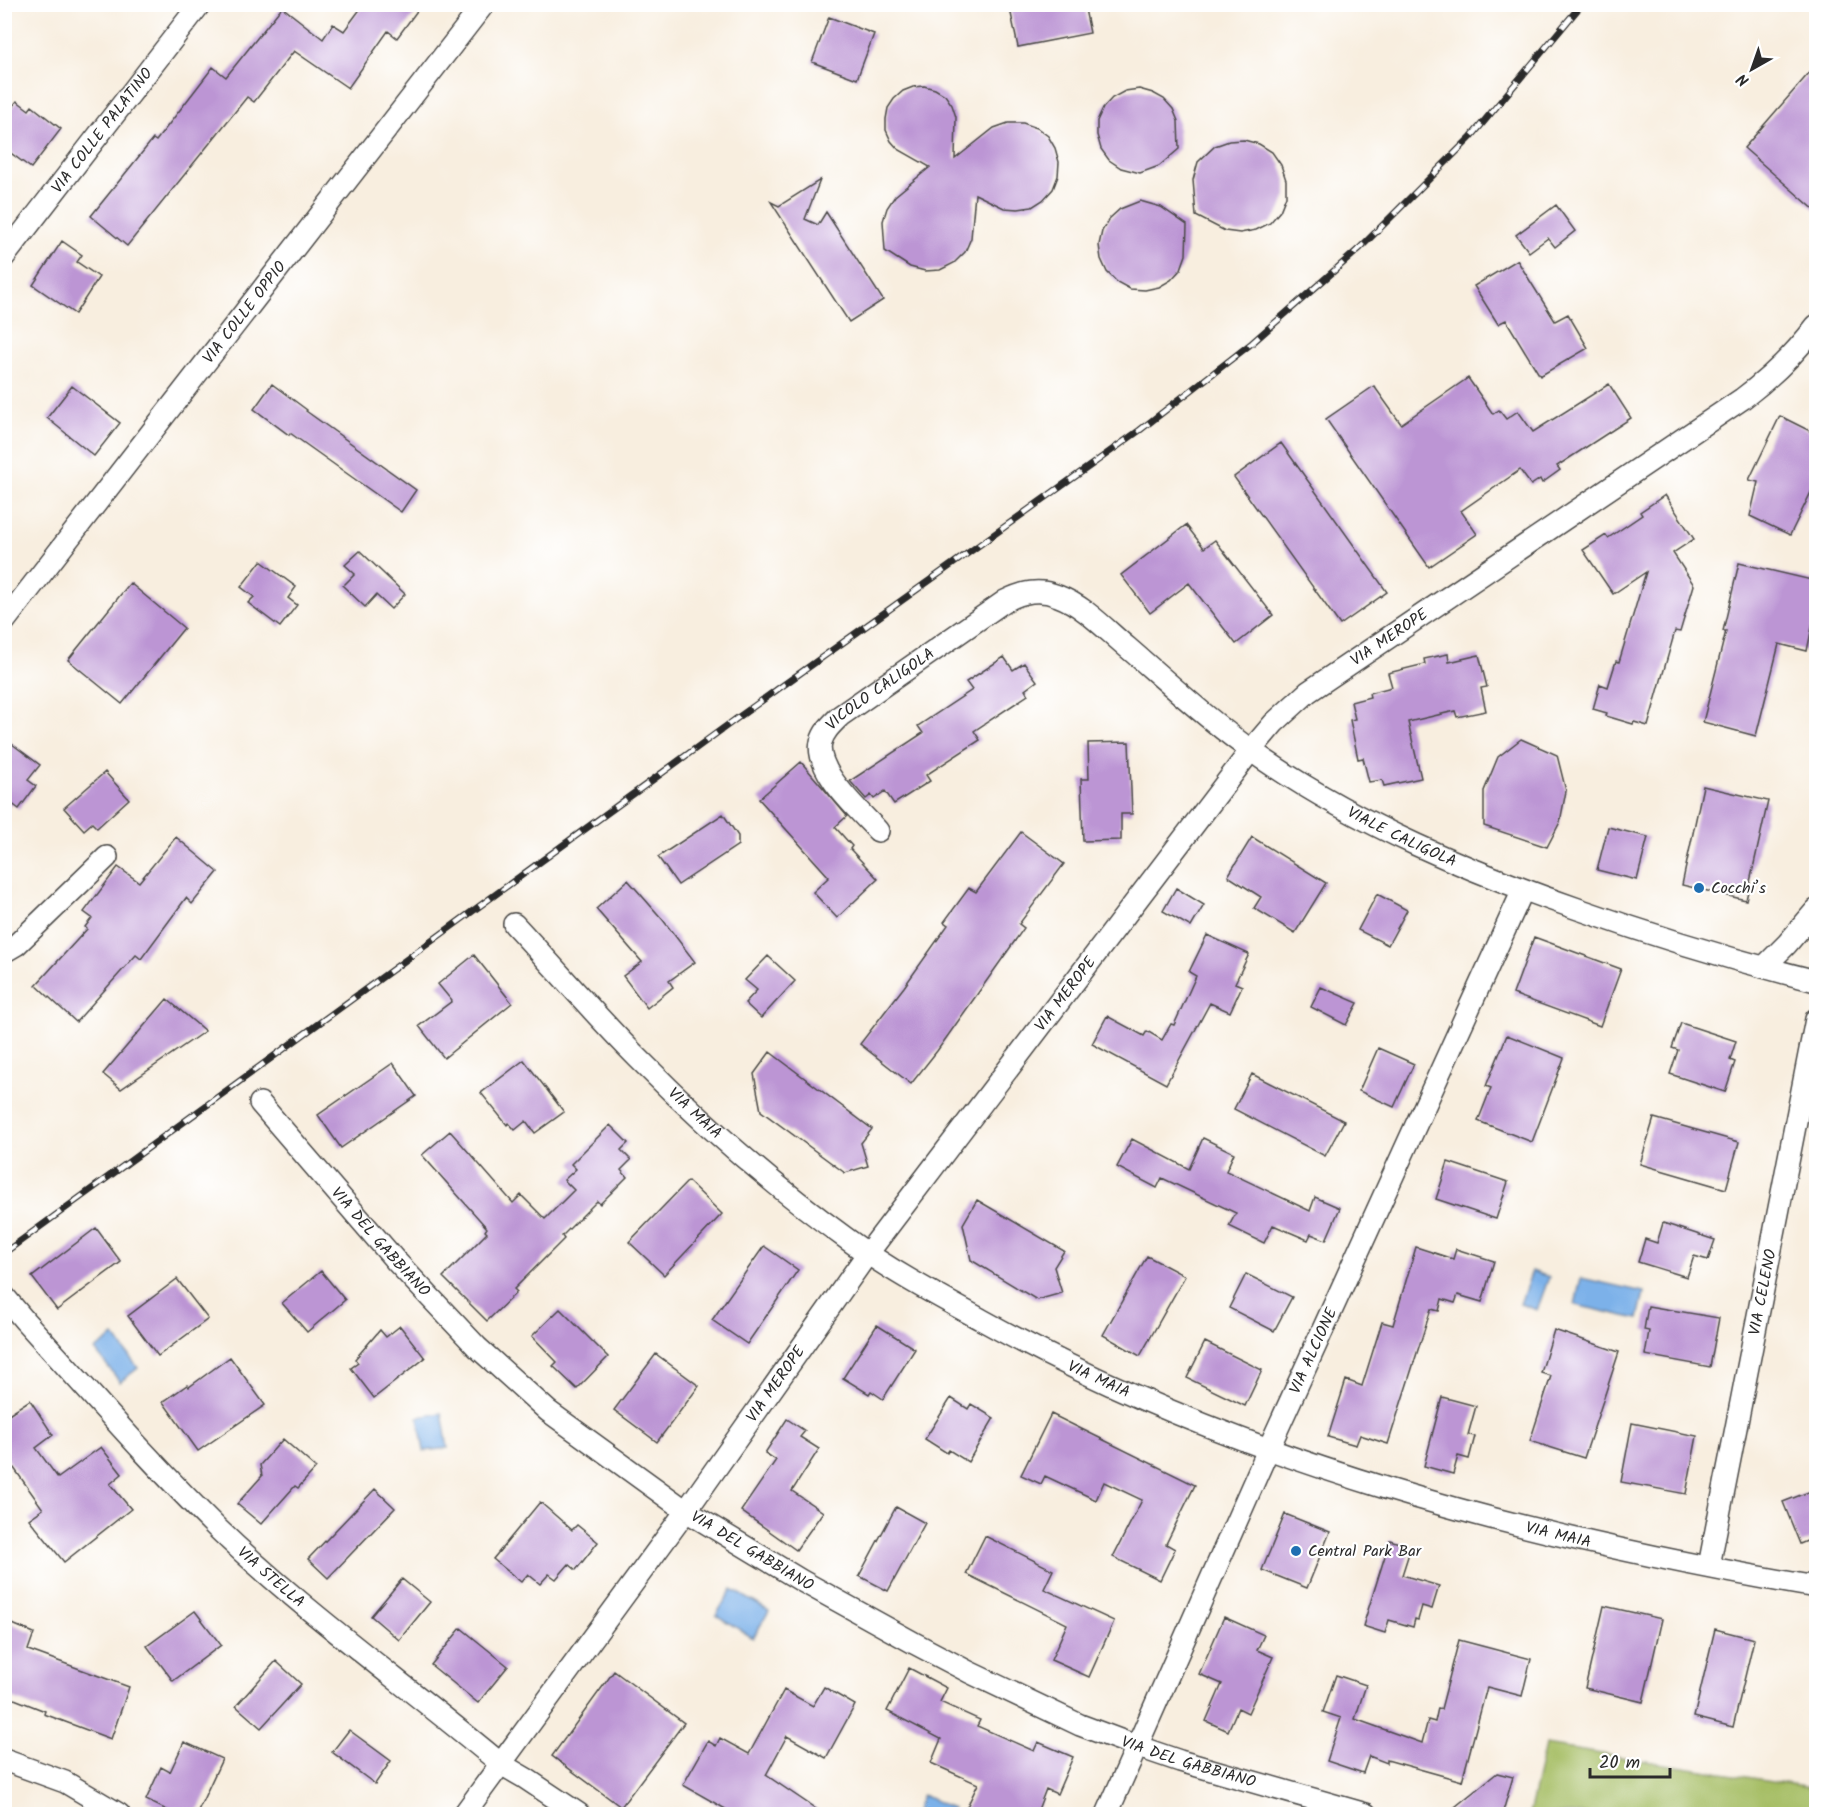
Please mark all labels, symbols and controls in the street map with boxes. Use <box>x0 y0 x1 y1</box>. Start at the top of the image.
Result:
north arrow <box>1722 39 1782 99</box>
street label: VIA COLLE PALATINO <box>45 62 159 199</box>
text: N <box>1731 67 1755 92</box>
street label: VIA COLLE OPPIO <box>196 255 293 369</box>
street label: VIA MEROPE <box>1345 602 1434 672</box>
street label: VICOLO CALIGOLA <box>819 641 940 736</box>
street label: VIALE CALIGOLA <box>1343 800 1461 874</box>
place label: Cocchi’s <box>1711 876 1766 901</box>
marker: Cocchi’s <box>1692 881 1706 895</box>
street label: VIA MEROPE <box>1028 950 1103 1037</box>
street label: VIA MAIA <box>662 1081 728 1145</box>
street label: VIA DEL GABBIANO <box>325 1181 436 1303</box>
street label: VIA CELENO <box>1742 1247 1783 1337</box>
street label: VIA ALCIONE <box>1283 1303 1344 1398</box>
street label: VIA MEROPE <box>740 1340 812 1428</box>
street label: VIA MAIA <box>1063 1354 1135 1405</box>
street label: VIA DEL GABBIANO <box>686 1504 819 1598</box>
street label: VIA MAIA <box>1523 1515 1594 1555</box>
place label: Central Park Bar <box>1308 1539 1423 1564</box>
street label: VIA STELLA <box>231 1540 311 1614</box>
marker: Central Park Bar <box>1289 1544 1303 1558</box>
street label: VIA DEL GABBIANO <box>1118 1729 1259 1795</box>
scale bar <box>1590 1741 1670 1779</box>
text: 20 m <box>1599 1749 1640 1778</box>

